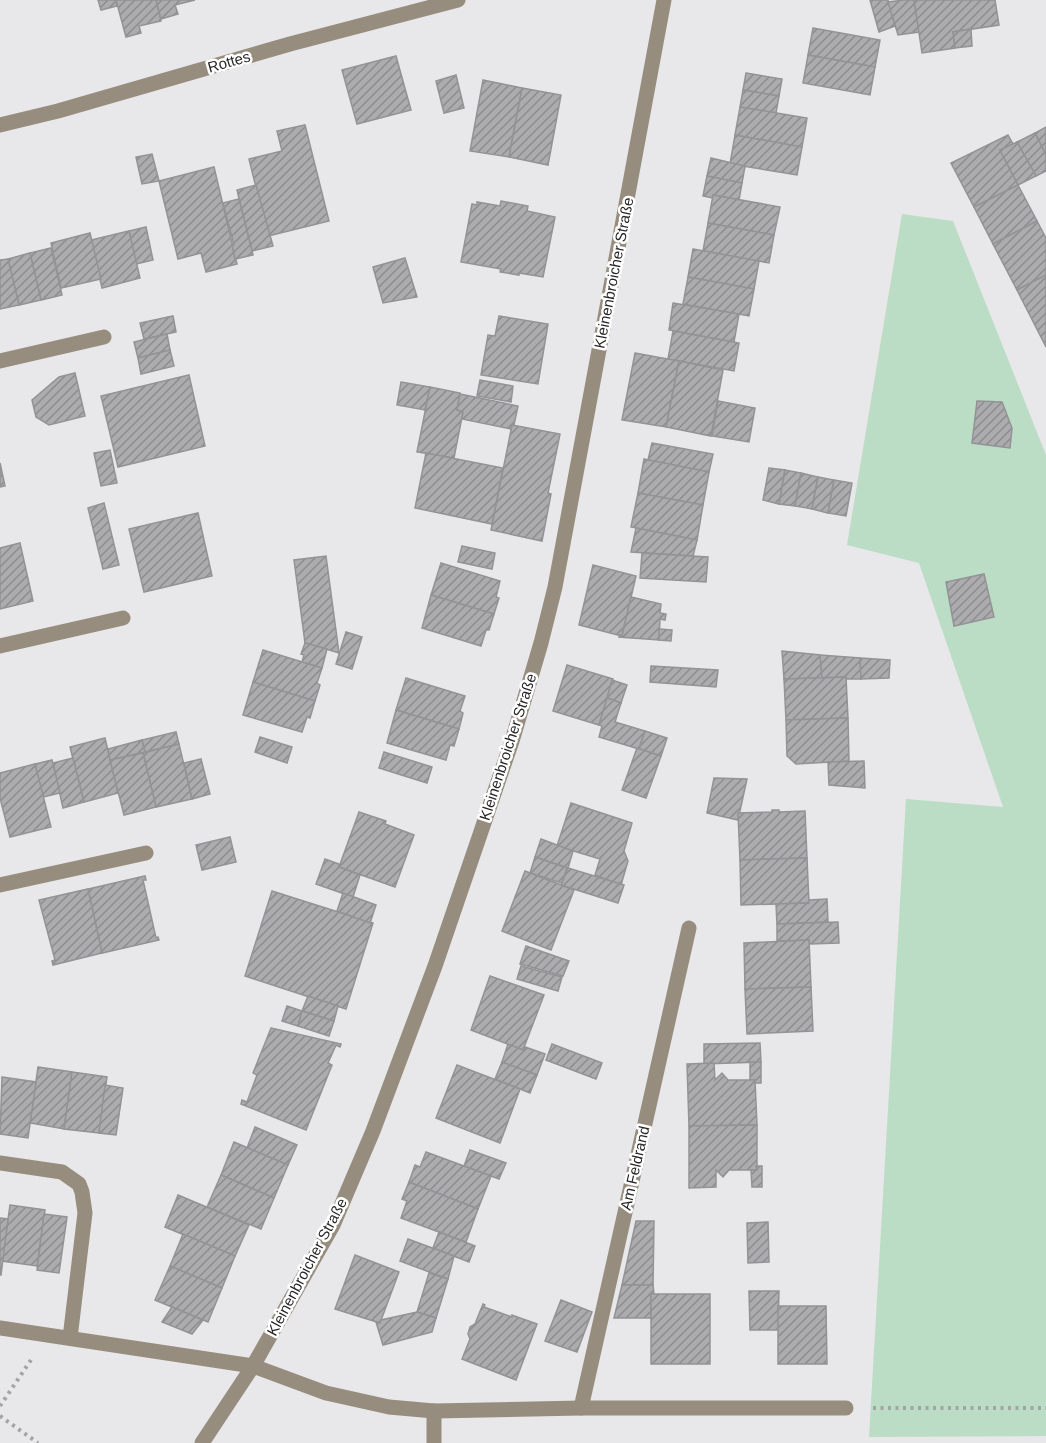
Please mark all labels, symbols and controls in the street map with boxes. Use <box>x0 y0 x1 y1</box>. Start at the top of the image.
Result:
street label: Rottes <box>206 47 252 76</box>
street label: Kleinenbroicher Straße <box>591 196 636 350</box>
street label: Kleinenbroicher Straße <box>476 671 539 822</box>
street label: Am Feldrand <box>617 1124 652 1212</box>
street label: Kleinenbroicher Straße <box>263 1195 350 1338</box>

